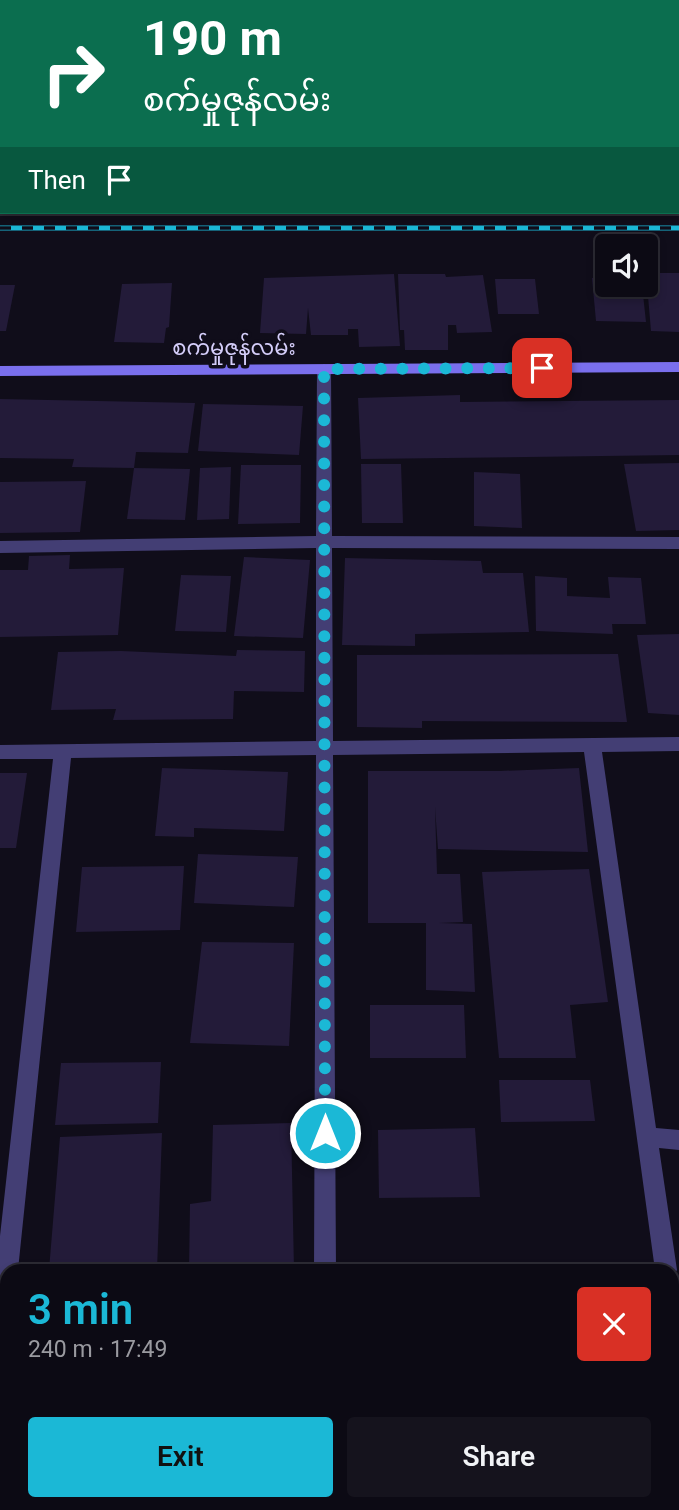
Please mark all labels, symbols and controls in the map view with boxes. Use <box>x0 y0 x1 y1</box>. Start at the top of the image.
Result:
text: 190 m <box>143 10 282 67</box>
icon: right <box>28 28 119 119</box>
text: စက်မှုဇုန်လမ်း <box>143 81 331 119</box>
icon: arrive <box>100 161 138 199</box>
text: Then <box>28 165 86 195</box>
map controls <box>595 234 658 297</box>
button: sound <box>595 234 658 297</box>
street label: စက်မှုဇုန်လမ်း <box>172 332 296 365</box>
pin <box>512 338 572 398</box>
icon: arrive <box>523 349 561 387</box>
position arrow <box>288 1096 362 1170</box>
text: 3 min <box>28 1285 133 1334</box>
button: close <box>577 1287 651 1361</box>
text: 240 m · 17:49 <box>28 1336 167 1363</box>
button: Exit <box>28 1417 333 1497</box>
button: Share <box>347 1417 651 1497</box>

